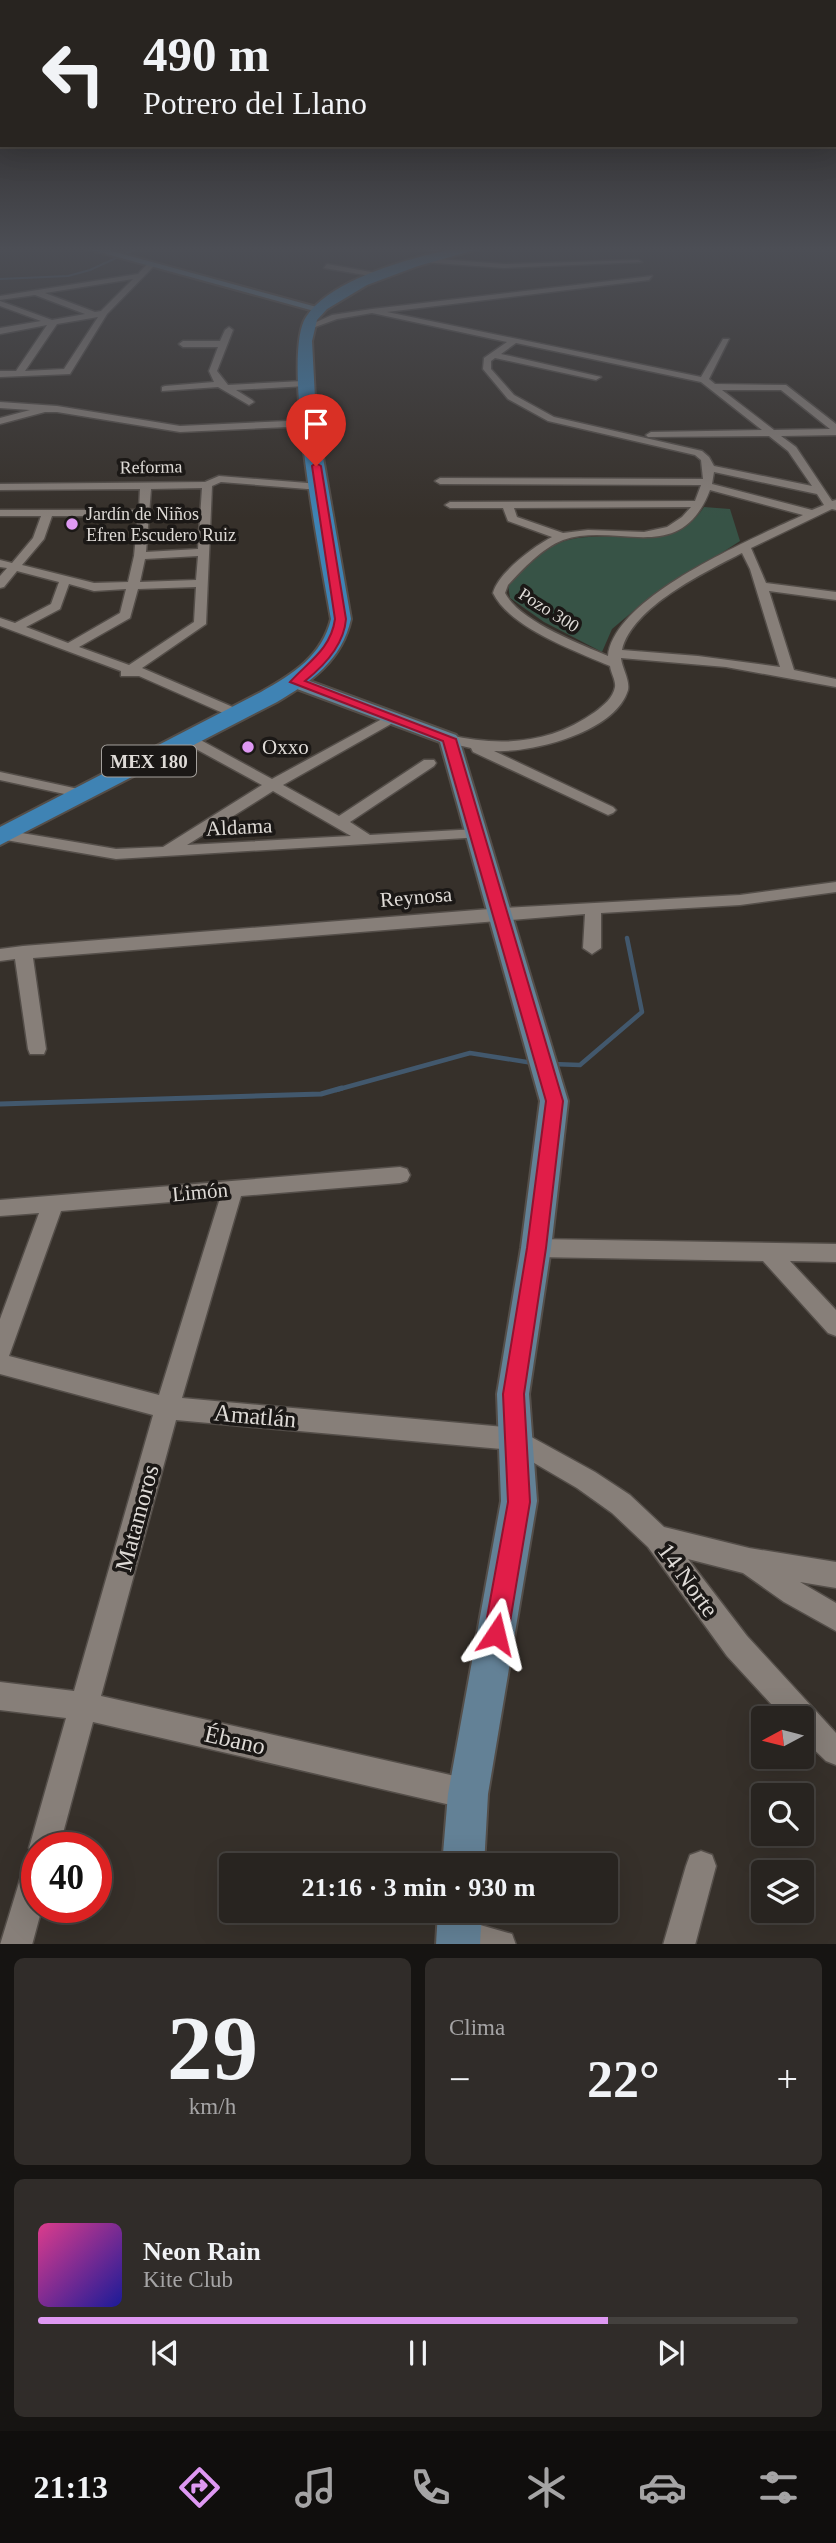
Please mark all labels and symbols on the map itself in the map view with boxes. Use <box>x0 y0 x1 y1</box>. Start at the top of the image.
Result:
pin <box>286 394 346 466</box>
street label: Reforma <box>119 456 183 478</box>
place label: Jardín de Niños Efren Escudero Ruiz <box>86 504 236 545</box>
marker: Jardín de Niños Efren Escudero Ruiz <box>64 516 80 532</box>
street label: Pozo 300 <box>515 584 583 636</box>
place label: Oxxo <box>262 735 309 759</box>
marker: Oxxo <box>240 739 256 755</box>
road number: MEX 180 <box>102 746 196 776</box>
street label: Aldama <box>205 813 273 841</box>
street label: Reynosa <box>379 882 454 912</box>
street label: Limón <box>171 1178 229 1206</box>
street label: Amatlán <box>213 1399 297 1433</box>
street label: Matamoros <box>110 1462 164 1574</box>
street label: 14 Norte <box>653 1538 723 1622</box>
position arrow <box>459 1597 533 1671</box>
north arrow <box>751 1706 814 1769</box>
street label: Ébano <box>202 1720 268 1760</box>
speed limit sign: 40 <box>21 1832 112 1923</box>

